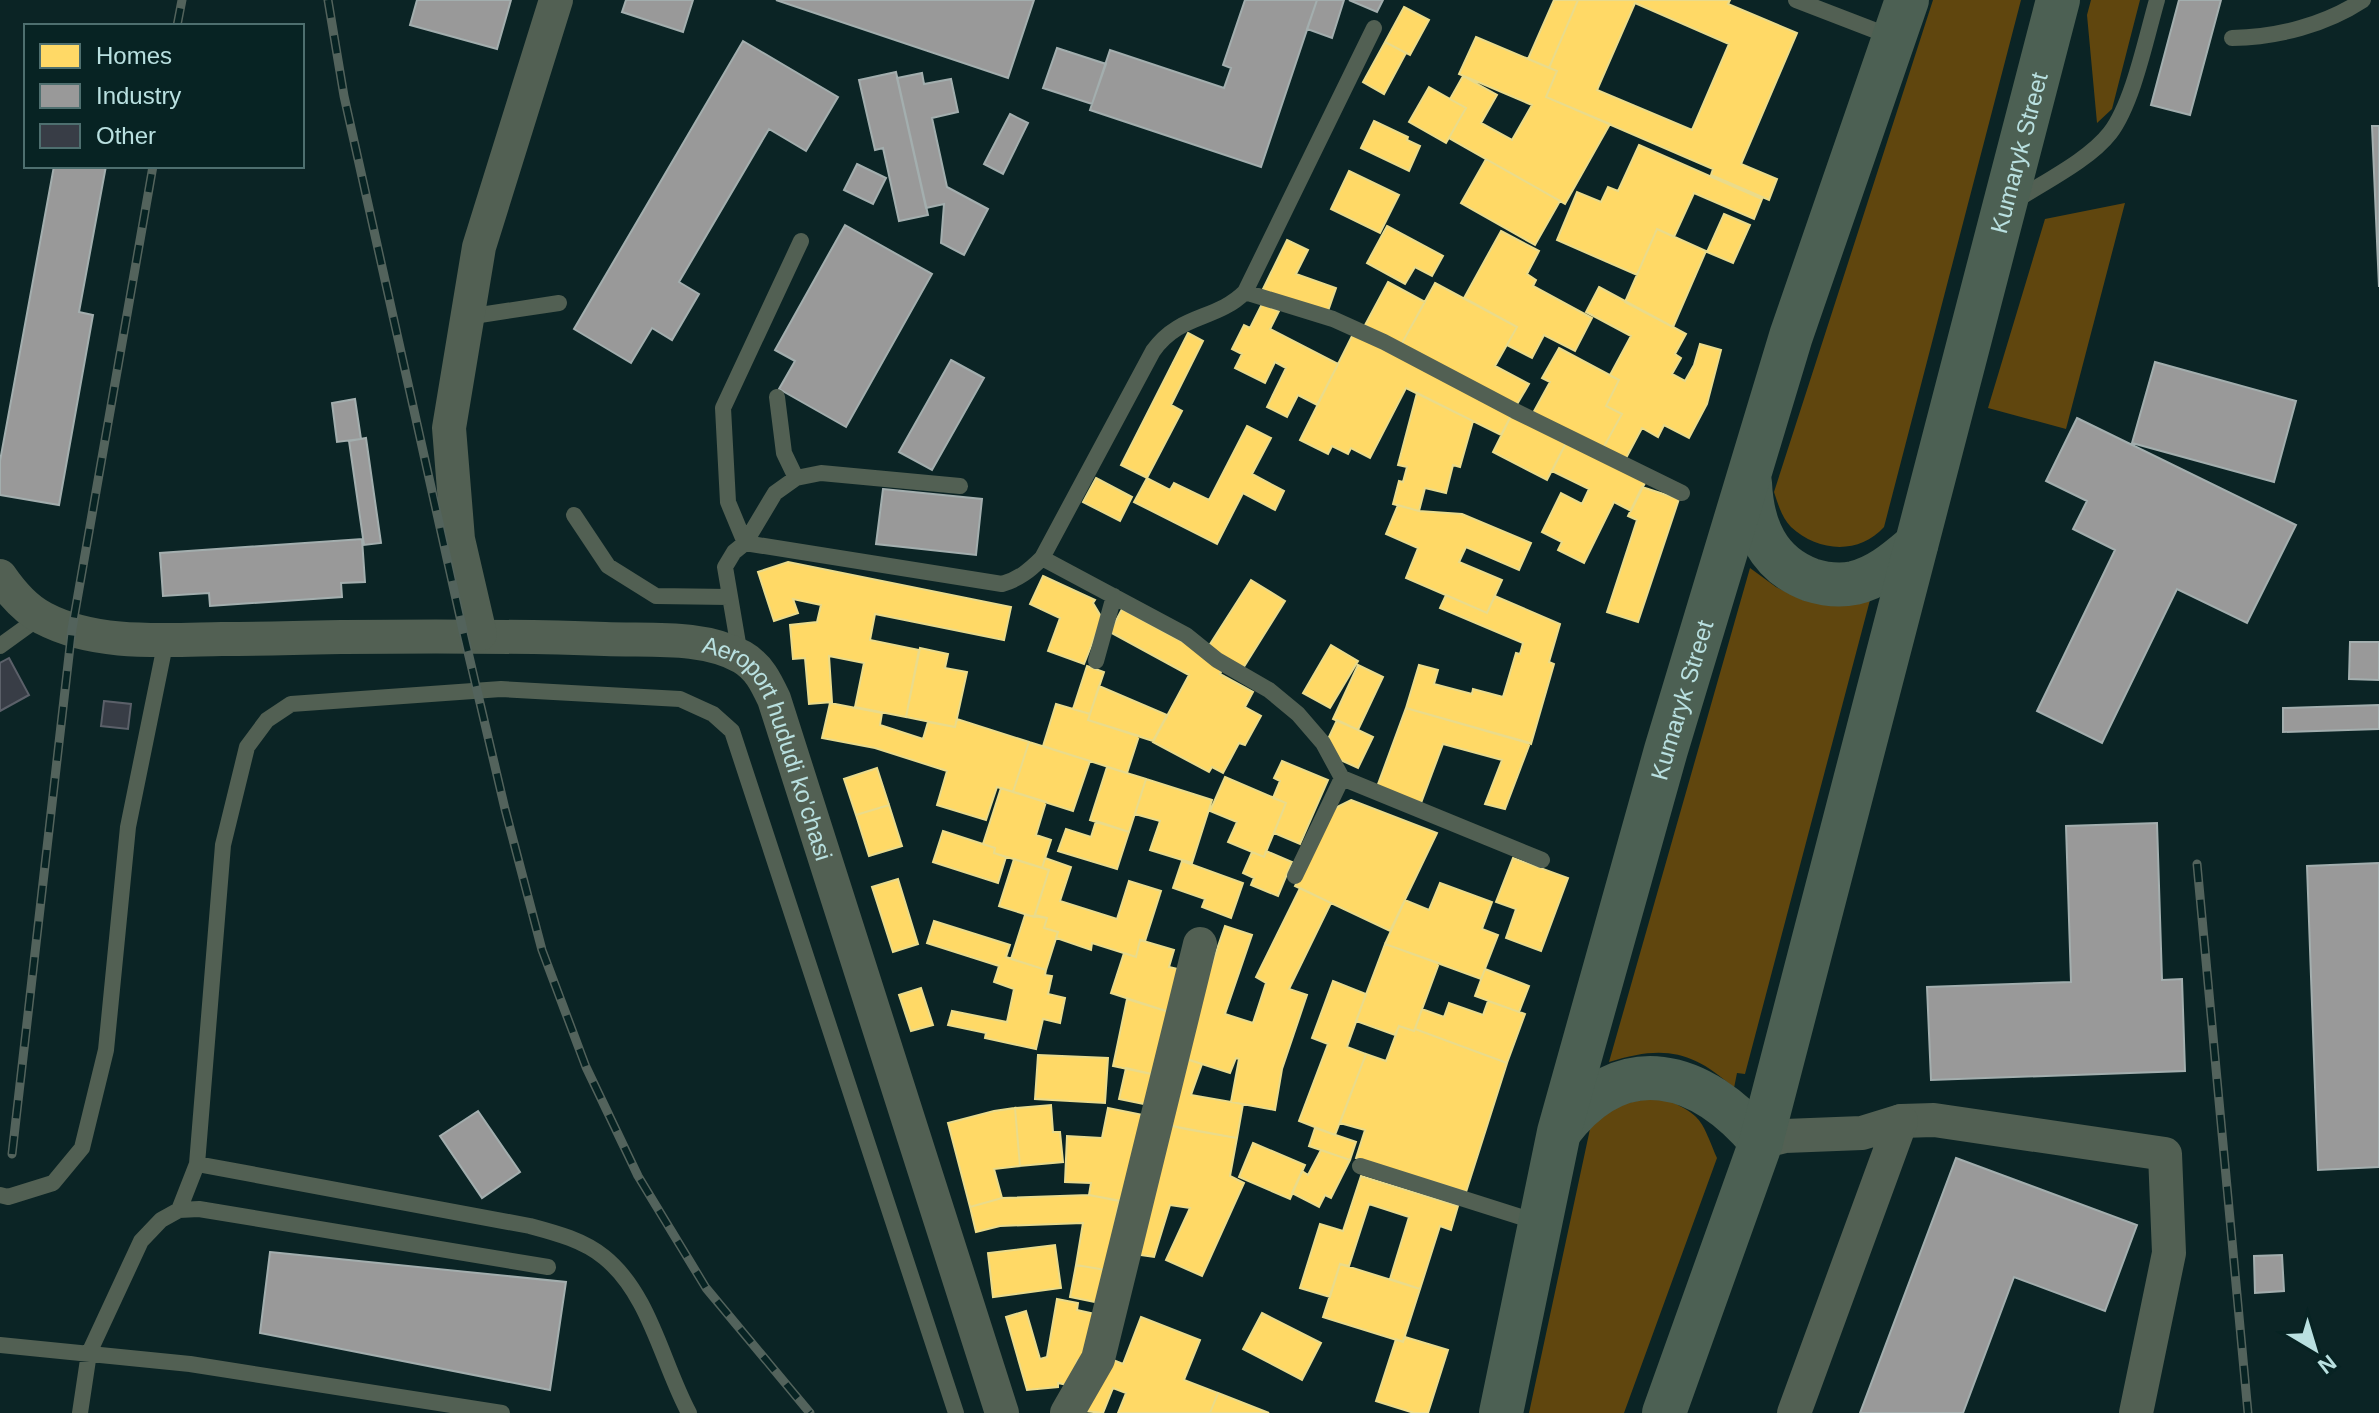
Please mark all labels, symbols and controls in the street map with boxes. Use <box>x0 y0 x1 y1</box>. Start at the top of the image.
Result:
legend <box>24 24 304 168</box>
text: Homes <box>96 42 172 69</box>
street label: Kumaryk Street <box>1984 69 2052 236</box>
text: Industry <box>96 82 181 109</box>
text: Other <box>96 122 156 149</box>
street label: Kumaryk Street <box>1645 616 1718 783</box>
street label: Aeroport hududi ko'chasi <box>700 630 838 864</box>
north arrow <box>2275 1309 2355 1389</box>
text: N <box>2313 1350 2341 1379</box>

